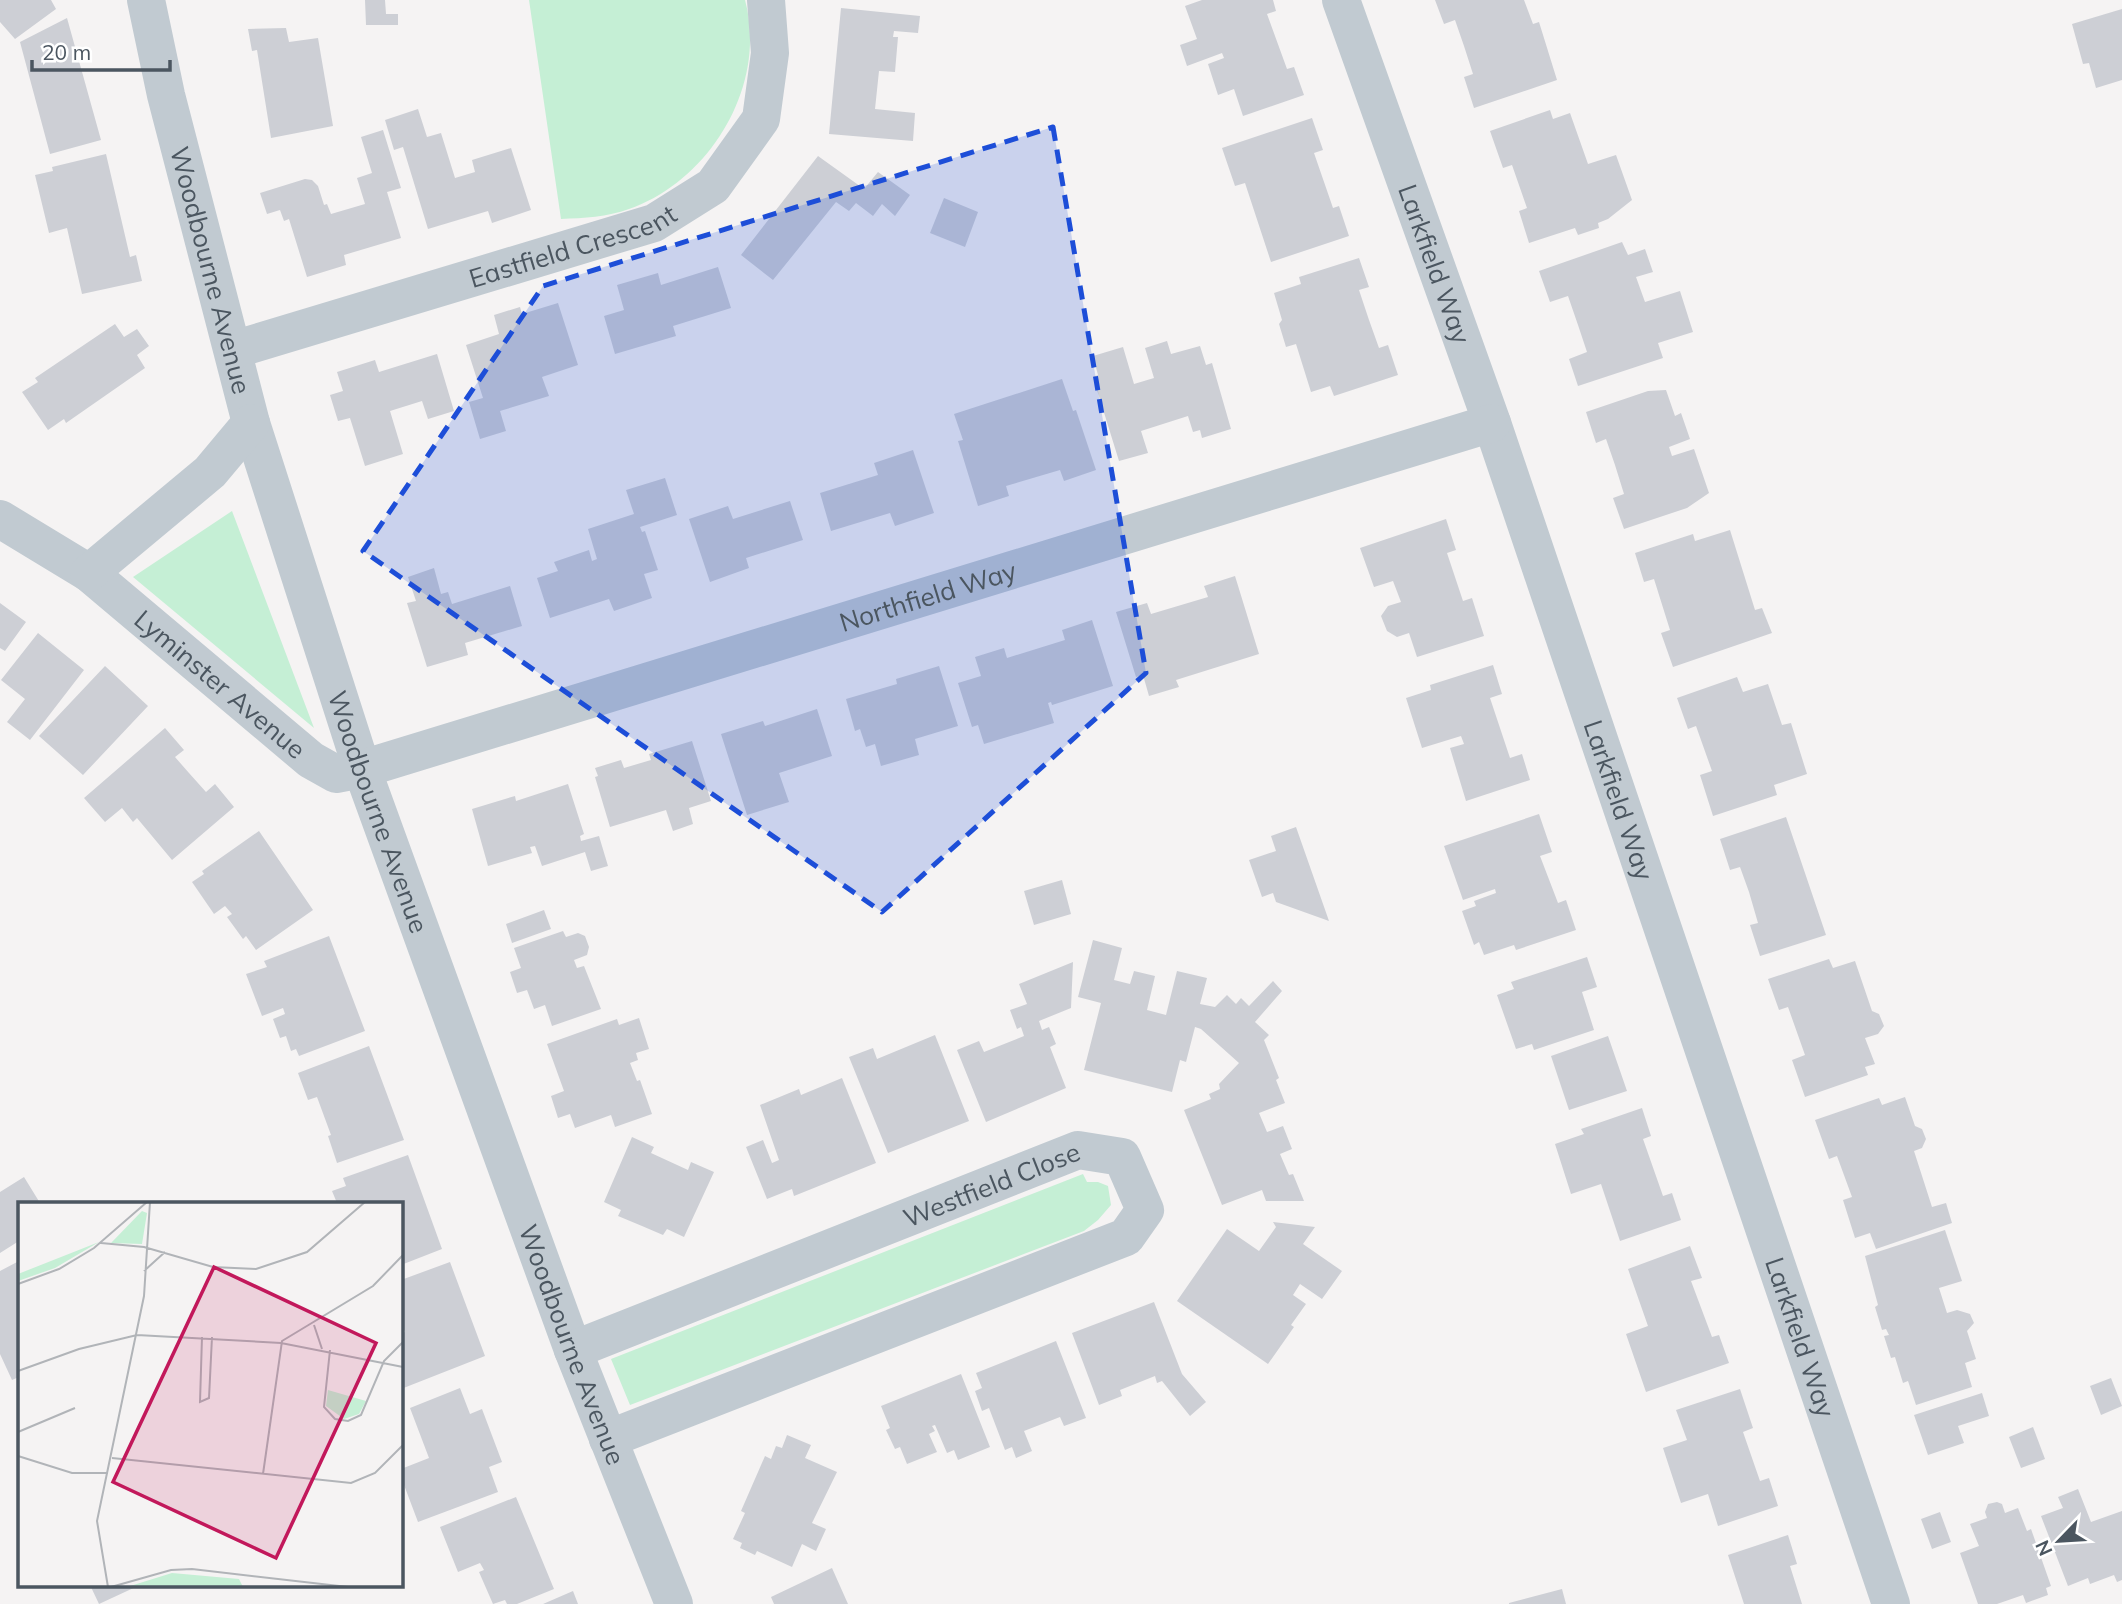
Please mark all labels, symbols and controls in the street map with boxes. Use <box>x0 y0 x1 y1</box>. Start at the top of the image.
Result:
scale bar <box>32 28 170 72</box>
text: 20 m <box>42 39 91 65</box>
street label: Woodbourne Avenue <box>163 143 259 397</box>
street label: Larkfield Way <box>1392 179 1479 348</box>
street label: Eastfield Crescent <box>465 197 682 294</box>
street label: Northfield Way <box>835 553 1020 638</box>
street label: Lyminster Avenue <box>128 602 313 765</box>
street label: Woodbourne Avenue <box>321 686 437 937</box>
street label: Larkfield Way <box>1577 716 1662 885</box>
street label: Westfield Close <box>898 1135 1084 1234</box>
inset map <box>18 1202 402 1586</box>
street label: Woodbourne Avenue <box>512 1220 633 1469</box>
street label: Larkfield Way <box>1758 1253 1843 1422</box>
north arrow <box>2024 1506 2094 1576</box>
text: N <box>2030 1537 2058 1560</box>

